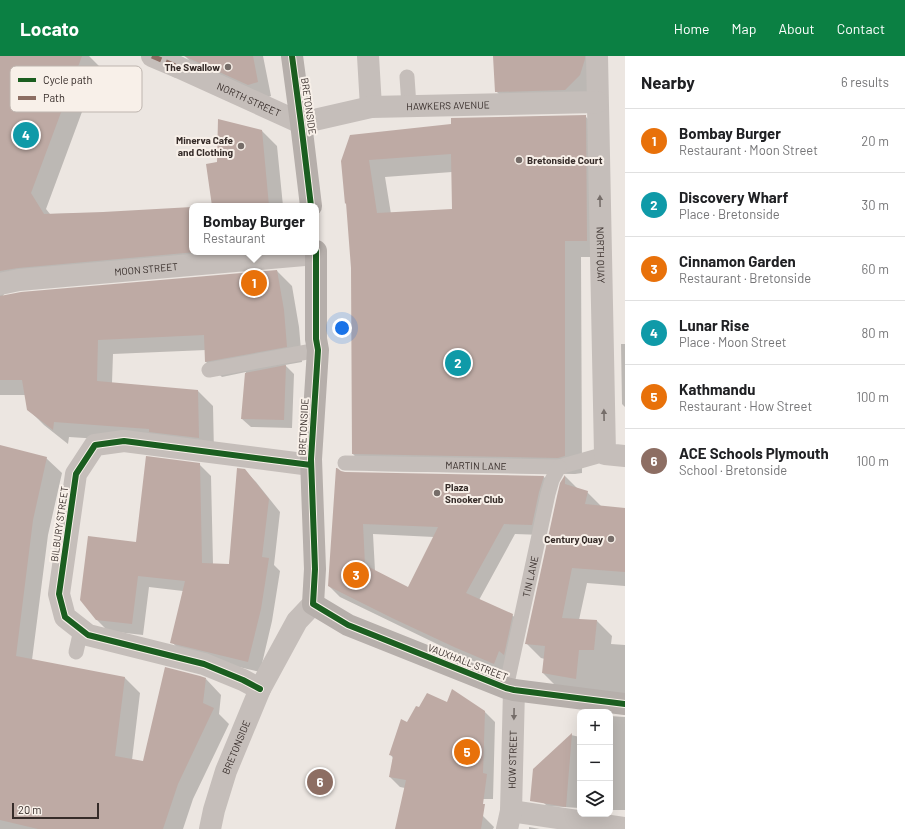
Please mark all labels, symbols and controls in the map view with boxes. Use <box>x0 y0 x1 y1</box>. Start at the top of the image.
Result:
text: Locato <box>20 17 79 40</box>
text: Home <box>674 20 710 37</box>
text: Map <box>732 20 756 37</box>
text: About <box>778 20 815 37</box>
text: Contact <box>837 20 885 37</box>
place label: The Swallow <box>164 61 220 73</box>
marker: The Swallow <box>223 62 233 72</box>
legend <box>10 66 142 112</box>
text: Nearby <box>641 72 695 92</box>
text: Cycle path <box>43 73 93 86</box>
text: 6 results <box>841 74 889 90</box>
street label: BRETONSIDE <box>299 77 319 135</box>
street label: NORTH STREET <box>215 80 283 119</box>
text: Path <box>43 91 65 104</box>
street label: HAWKERS AVENUE <box>406 98 490 112</box>
pin: 4 <box>13 120 39 150</box>
text: Bombay Burger <box>679 124 781 142</box>
text: 1 <box>652 133 656 149</box>
text: 20 m <box>861 133 889 149</box>
place label: Minerva Cafe and Clothing <box>176 134 234 158</box>
marker: Minerva Cafe and Clothing <box>236 141 246 151</box>
text: Restaurant · Moon Street <box>679 142 818 158</box>
place label: Bretonside Court <box>527 154 603 166</box>
marker: Bretonside Court <box>514 155 524 165</box>
text: Discovery Wharf <box>679 188 788 206</box>
one-way arrow <box>596 195 603 207</box>
text: 2 <box>650 197 658 213</box>
text: 30 m <box>862 197 889 213</box>
popup <box>189 203 319 255</box>
text: Place · Bretonside <box>679 206 780 222</box>
text: Bombay Burger <box>203 212 305 230</box>
street label: NORTH QUAY <box>594 227 608 284</box>
text: Restaurant <box>203 230 265 246</box>
text: Cinnamon Garden <box>679 252 796 270</box>
street label: MOON STREET <box>114 260 179 278</box>
text: 3 <box>650 261 658 277</box>
text: 60 m <box>862 261 889 277</box>
pin: 1 <box>241 268 267 298</box>
text: Restaurant · Bretonside <box>679 270 811 286</box>
text: Lunar Rise <box>679 316 749 334</box>
your location <box>332 318 352 338</box>
text: 4 <box>650 325 658 341</box>
text: 80 m <box>862 325 889 341</box>
text: Place · Moon Street <box>679 334 786 350</box>
pin: 2 <box>445 348 471 378</box>
text: Kathmandu <box>679 380 755 398</box>
text: 5 <box>650 389 658 405</box>
text: 100 m <box>856 389 889 405</box>
street label: BRETONSIDE <box>296 398 310 456</box>
text: Restaurant · How Street <box>679 398 812 414</box>
one-way arrow <box>601 408 607 421</box>
text: ACE Schools Plymouth <box>679 444 829 462</box>
text: 6 <box>651 453 657 469</box>
text: 100 m <box>856 453 889 469</box>
street label: MARTIN LANE <box>445 459 507 472</box>
text: School · Bretonside <box>679 462 787 478</box>
place label: Plaza Snooker Club <box>445 481 504 505</box>
street label: BILBURY STREET <box>48 485 70 563</box>
marker: Plaza Snooker Club <box>432 488 442 498</box>
place label: Century Quay <box>544 533 603 545</box>
marker: Century Quay <box>606 534 616 544</box>
street label: TIN LANE <box>520 555 540 598</box>
pin: 3 <box>343 560 369 590</box>
street label: VAUXHALL STREET <box>426 641 510 683</box>
one-way arrow <box>510 708 517 720</box>
map controls <box>577 709 613 817</box>
button: + <box>577 709 613 745</box>
street label: BRETONSIDE <box>219 718 252 776</box>
street label: HOW STREET <box>506 730 519 789</box>
pin: 5 <box>454 737 480 767</box>
button: − <box>577 745 613 781</box>
pin: 6 <box>307 767 333 797</box>
button: layers <box>577 781 613 817</box>
scale bar <box>12 801 99 820</box>
text: 20 m <box>18 803 41 816</box>

